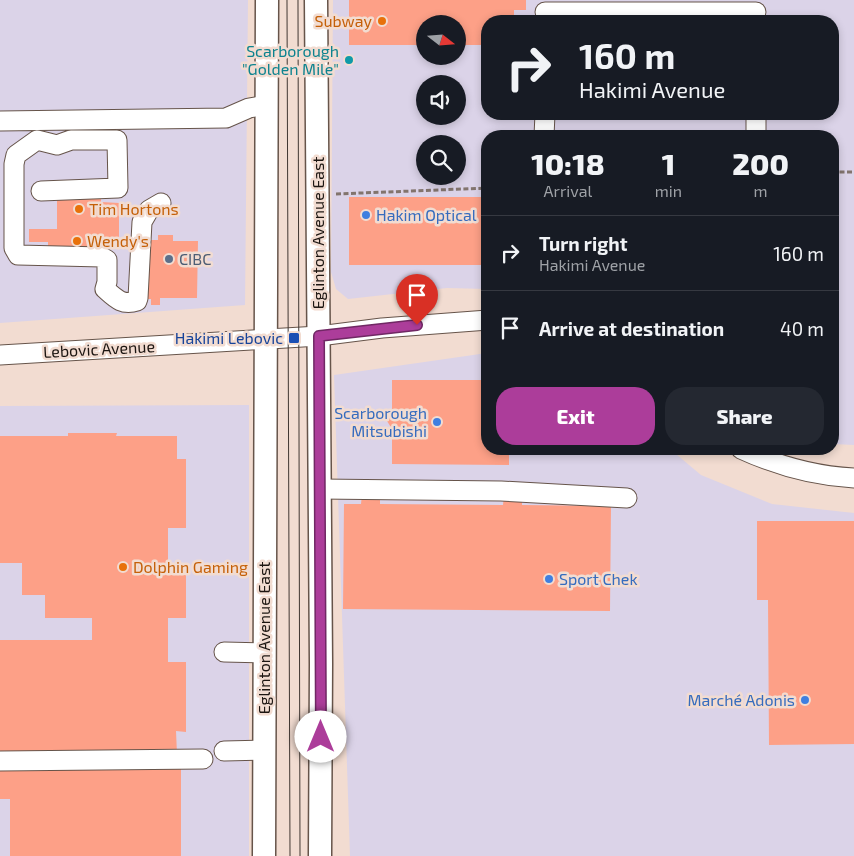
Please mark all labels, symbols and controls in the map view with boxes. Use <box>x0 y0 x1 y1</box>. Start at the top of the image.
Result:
place label: Subway <box>314 11 373 30</box>
marker: Subway <box>376 15 388 27</box>
north arrow <box>416 15 466 65</box>
map controls <box>416 15 466 185</box>
text: 160 m <box>579 34 675 76</box>
icon: right <box>496 35 561 100</box>
place label: Scarborough "Golden Mile" <box>242 41 339 78</box>
marker: Scarborough "Golden Mile" <box>343 54 355 66</box>
button: sound <box>416 75 466 125</box>
text: Hakimi Avenue <box>579 76 725 102</box>
button: search <box>416 135 466 185</box>
text: 10:18 <box>531 145 605 181</box>
text: 1 <box>662 145 675 181</box>
text: 200 <box>732 145 789 181</box>
street label: Eglinton Avenue East <box>308 157 327 309</box>
text: Arrival <box>544 181 592 200</box>
text: min <box>655 181 682 200</box>
text: m <box>754 181 768 200</box>
place label: Tim Hortons <box>89 199 179 218</box>
marker: Tim Hortons <box>73 203 85 215</box>
place label: Hakim Optical <box>376 205 477 224</box>
marker: Hakim Optical <box>360 209 372 221</box>
place label: Wendy's <box>87 231 149 250</box>
text: Turn right <box>539 232 627 255</box>
marker: Wendy's <box>71 235 83 247</box>
icon: right <box>496 239 524 267</box>
text: 160 m <box>773 242 824 265</box>
place label: CIBC <box>179 249 211 268</box>
marker: CIBC <box>163 253 175 265</box>
text: Hakimi Avenue <box>539 255 645 274</box>
pin <box>396 274 438 325</box>
icon: arrive <box>403 281 431 309</box>
icon: arrive <box>496 314 524 342</box>
text: Arrive at destination <box>539 317 724 340</box>
text: 40 m <box>780 317 824 340</box>
place label: Hakimi Lebovic <box>175 328 283 347</box>
marker: Hakimi Lebovic <box>287 331 301 345</box>
street label: Lebovic Avenue <box>43 336 155 361</box>
button: Exit <box>496 387 655 445</box>
button: Share <box>665 387 824 445</box>
place label: Scarborough Mitsubishi <box>334 403 427 440</box>
marker: Scarborough Mitsubishi <box>431 416 443 428</box>
place label: Dolphin Gaming <box>133 557 248 576</box>
marker: Dolphin Gaming <box>117 561 129 573</box>
street label: Eglinton Avenue East <box>254 562 273 714</box>
place label: Sport Chek <box>559 569 638 588</box>
marker: Sport Chek <box>543 573 555 585</box>
place label: Marché Adonis <box>687 690 795 709</box>
marker: Marché Adonis <box>799 694 811 706</box>
position arrow <box>294 710 346 762</box>

